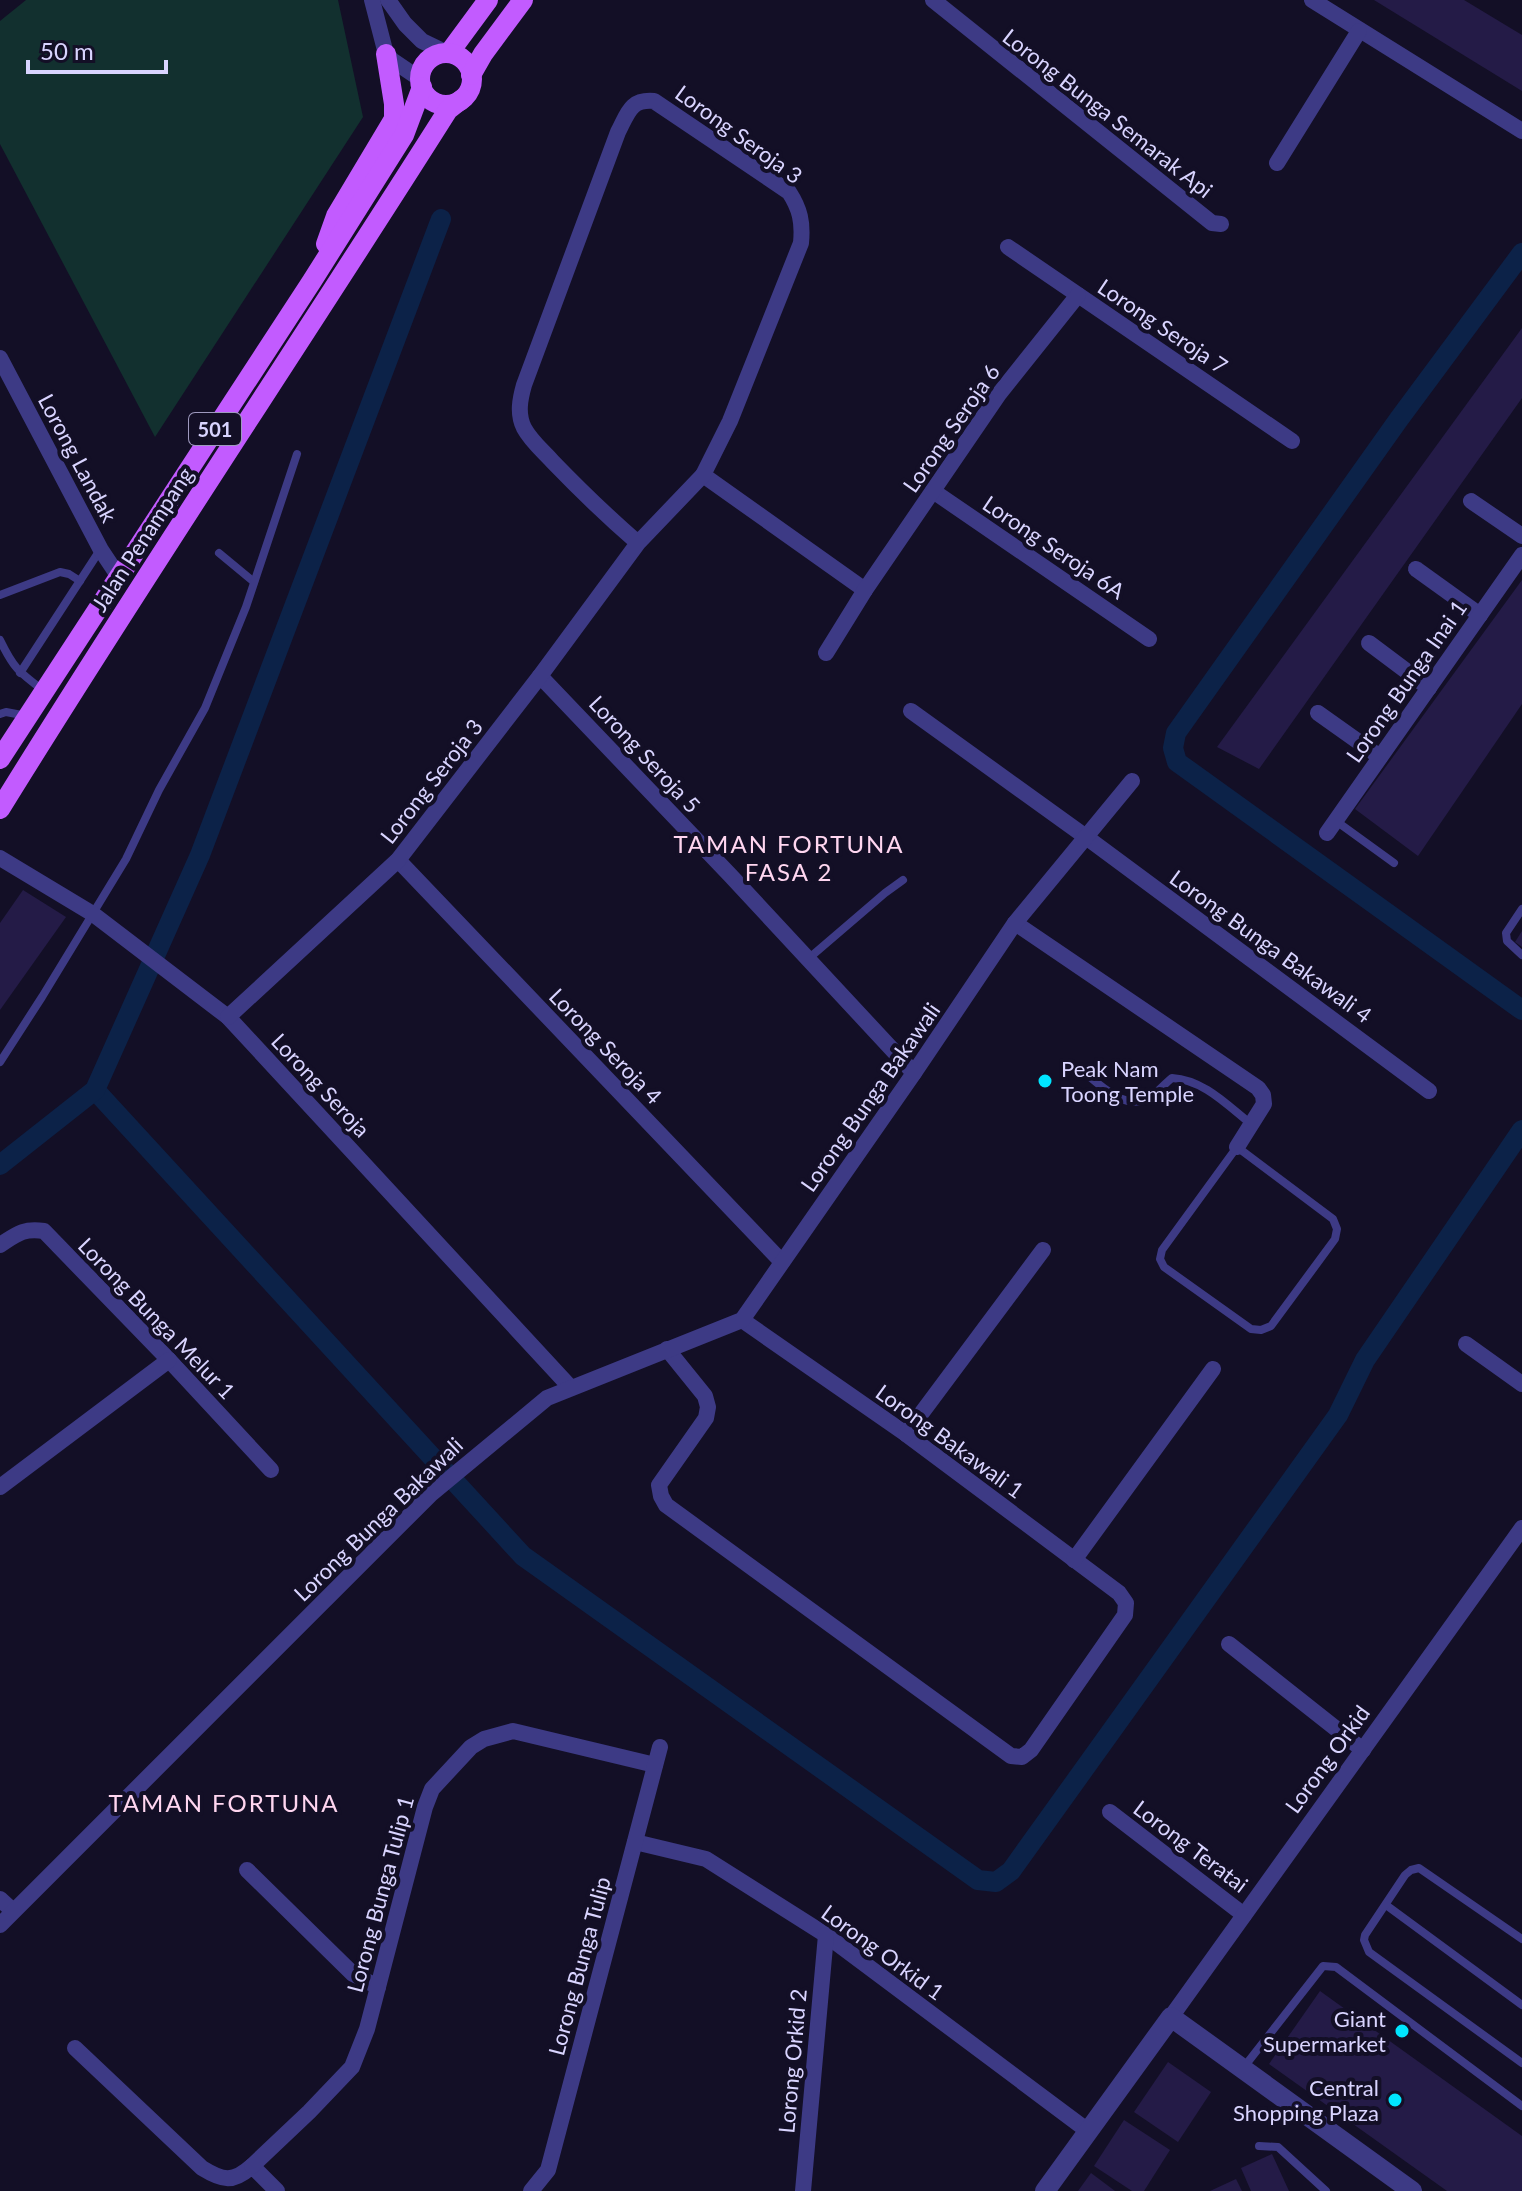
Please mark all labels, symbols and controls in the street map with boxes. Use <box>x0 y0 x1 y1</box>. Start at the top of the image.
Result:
street label: Lorong Bunga Semarak Api <box>998 23 1218 203</box>
scale bar <box>28 24 166 74</box>
text: 50 m <box>40 36 94 65</box>
street label: Lorong Seroja 3 <box>670 79 808 189</box>
street label: Lorong Seroja 7 <box>1093 273 1233 379</box>
street label: Lorong Seroja 6 <box>897 359 1005 497</box>
street label: Lorong Landak <box>33 389 123 527</box>
road number: 501 <box>189 413 241 445</box>
street label: Jalan Penampang <box>85 462 199 616</box>
street label: Lorong Seroja 6A <box>978 490 1130 604</box>
street label: Lorong Bunga Inai 1 <box>1340 595 1472 767</box>
street label: Lorong Seroja 5 <box>584 690 706 818</box>
street label: Lorong Seroja 3 <box>374 713 488 849</box>
district label: TAMAN FORTUNA FASA 2 <box>673 829 905 886</box>
street label: Lorong Bunga Bakawali 4 <box>1165 864 1377 1028</box>
street label: Lorong Seroja 4 <box>544 983 668 1110</box>
street label: Lorong Bunga Bakawali <box>795 997 945 1197</box>
street label: Lorong Seroja <box>266 1027 376 1143</box>
place label: Peak Nam Toong Temple <box>1061 1055 1194 1107</box>
marker: Peak Nam Toong Temple <box>1036 1072 1054 1090</box>
street label: Lorong Bunga Melur 1 <box>73 1232 241 1404</box>
street label: Lorong Bakawali 1 <box>871 1378 1029 1504</box>
street label: Lorong Bunga Bakawali <box>288 1431 468 1607</box>
street label: Lorong Orkid <box>1279 1700 1375 1818</box>
district label: TAMAN FORTUNA <box>108 1788 340 1817</box>
street label: Lorong Bunga Tulip 1 <box>341 1793 419 1995</box>
street label: Lorong Teratai <box>1128 1794 1254 1898</box>
street label: Lorong Bunga Tulip <box>542 1874 616 2058</box>
street label: Lorong Orkid 1 <box>816 1898 950 2006</box>
street label: Lorong Orkid 2 <box>772 1988 812 2134</box>
place label: Giant Supermarket <box>1263 2005 1386 2057</box>
marker: Giant Supermarket <box>1393 2022 1411 2040</box>
place label: Central Shopping Plaza <box>1233 2074 1379 2126</box>
marker: Central Shopping Plaza <box>1386 2091 1404 2109</box>

